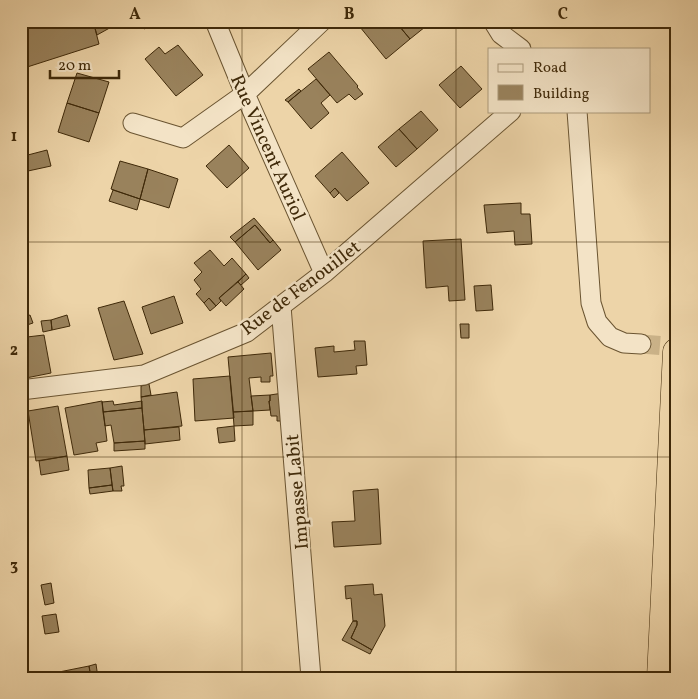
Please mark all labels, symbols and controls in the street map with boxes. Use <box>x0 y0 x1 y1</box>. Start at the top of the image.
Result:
text: A <box>129 4 141 26</box>
text: B <box>344 4 355 26</box>
text: C <box>558 4 568 26</box>
scale bar <box>50 48 119 80</box>
legend <box>488 48 650 112</box>
text: 20 m <box>58 56 91 77</box>
text: Road <box>533 58 567 79</box>
street label: Rue Vincent Auriol <box>223 71 311 225</box>
text: Building <box>533 84 590 105</box>
text: 1 <box>11 126 17 148</box>
street label: Rue de Fenouillet <box>236 235 367 342</box>
text: 2 <box>10 340 18 362</box>
street label: Impasse Labit <box>280 433 316 551</box>
text: 3 <box>10 555 18 577</box>

